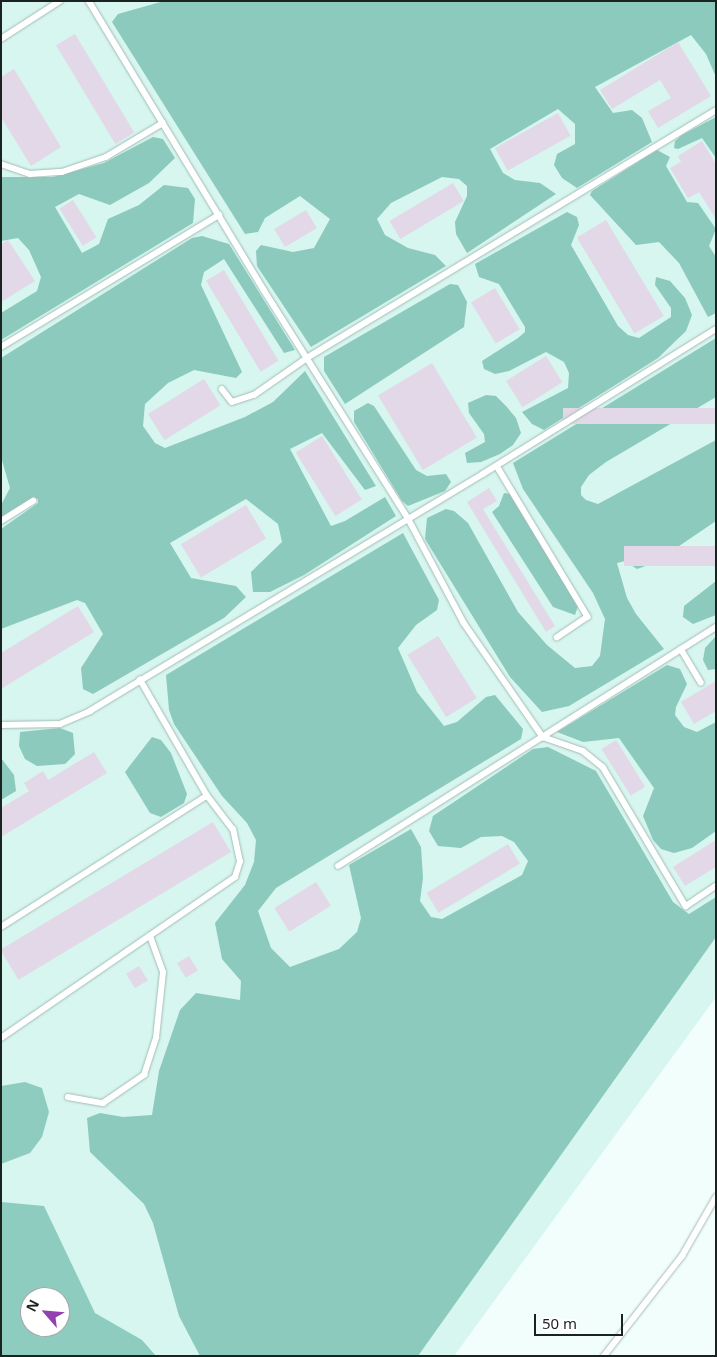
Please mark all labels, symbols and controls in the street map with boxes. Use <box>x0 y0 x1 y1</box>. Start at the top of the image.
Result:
north arrow <box>20 1287 70 1337</box>
text: N <box>21 1296 43 1315</box>
scale bar <box>537 1304 626 1336</box>
text: 50 m <box>542 1313 577 1333</box>

